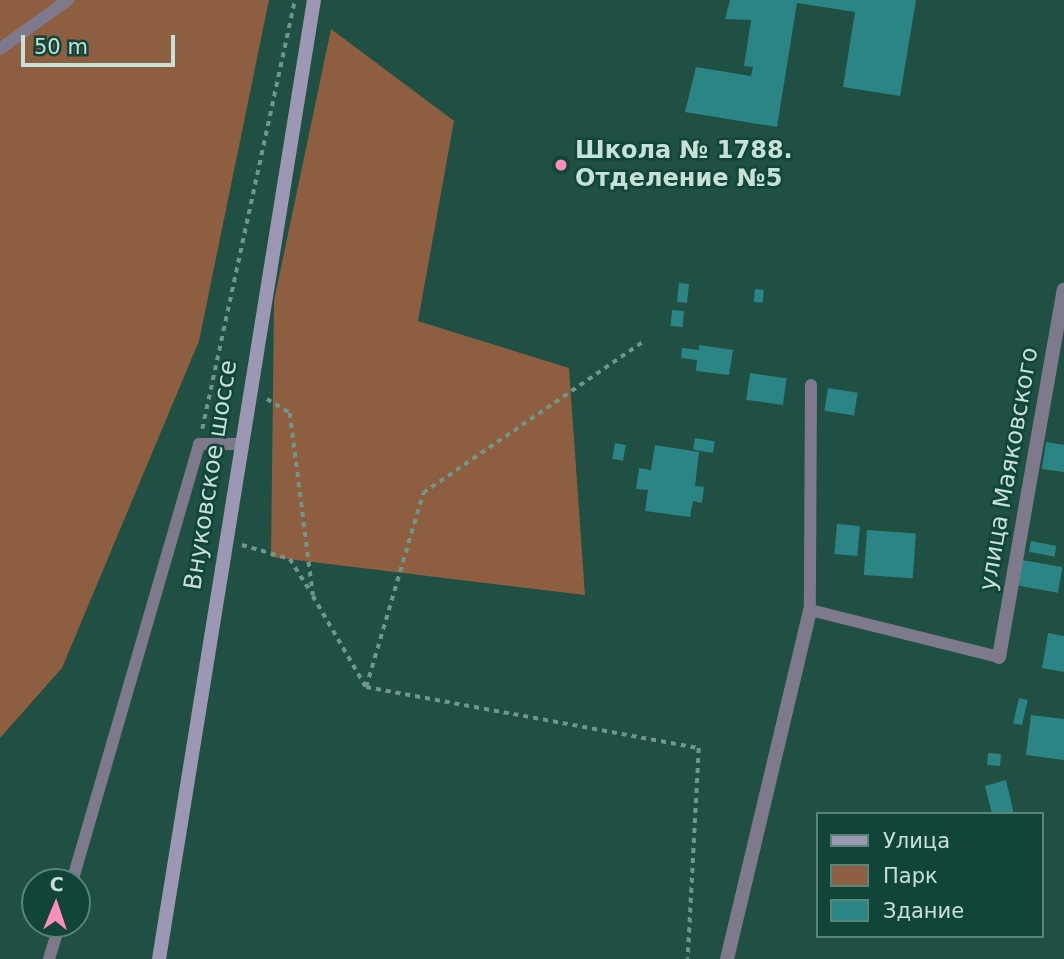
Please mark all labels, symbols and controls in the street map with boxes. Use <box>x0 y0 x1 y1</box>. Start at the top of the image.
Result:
scale bar <box>24 21 178 65</box>
text: 50 m <box>34 35 88 59</box>
place label: Школа № 1788. Отделение №5 <box>575 137 793 193</box>
marker: Школа № 1788. Отделение №5 <box>553 157 569 173</box>
street label: улица Маяковского <box>973 345 1045 593</box>
street label: Внуковское шоссе <box>179 358 243 592</box>
legend <box>816 812 1043 938</box>
text: Улица <box>883 829 950 853</box>
text: Парк <box>883 864 938 888</box>
north arrow <box>21 868 91 938</box>
text: С <box>49 873 64 895</box>
text: Здание <box>883 899 964 923</box>

